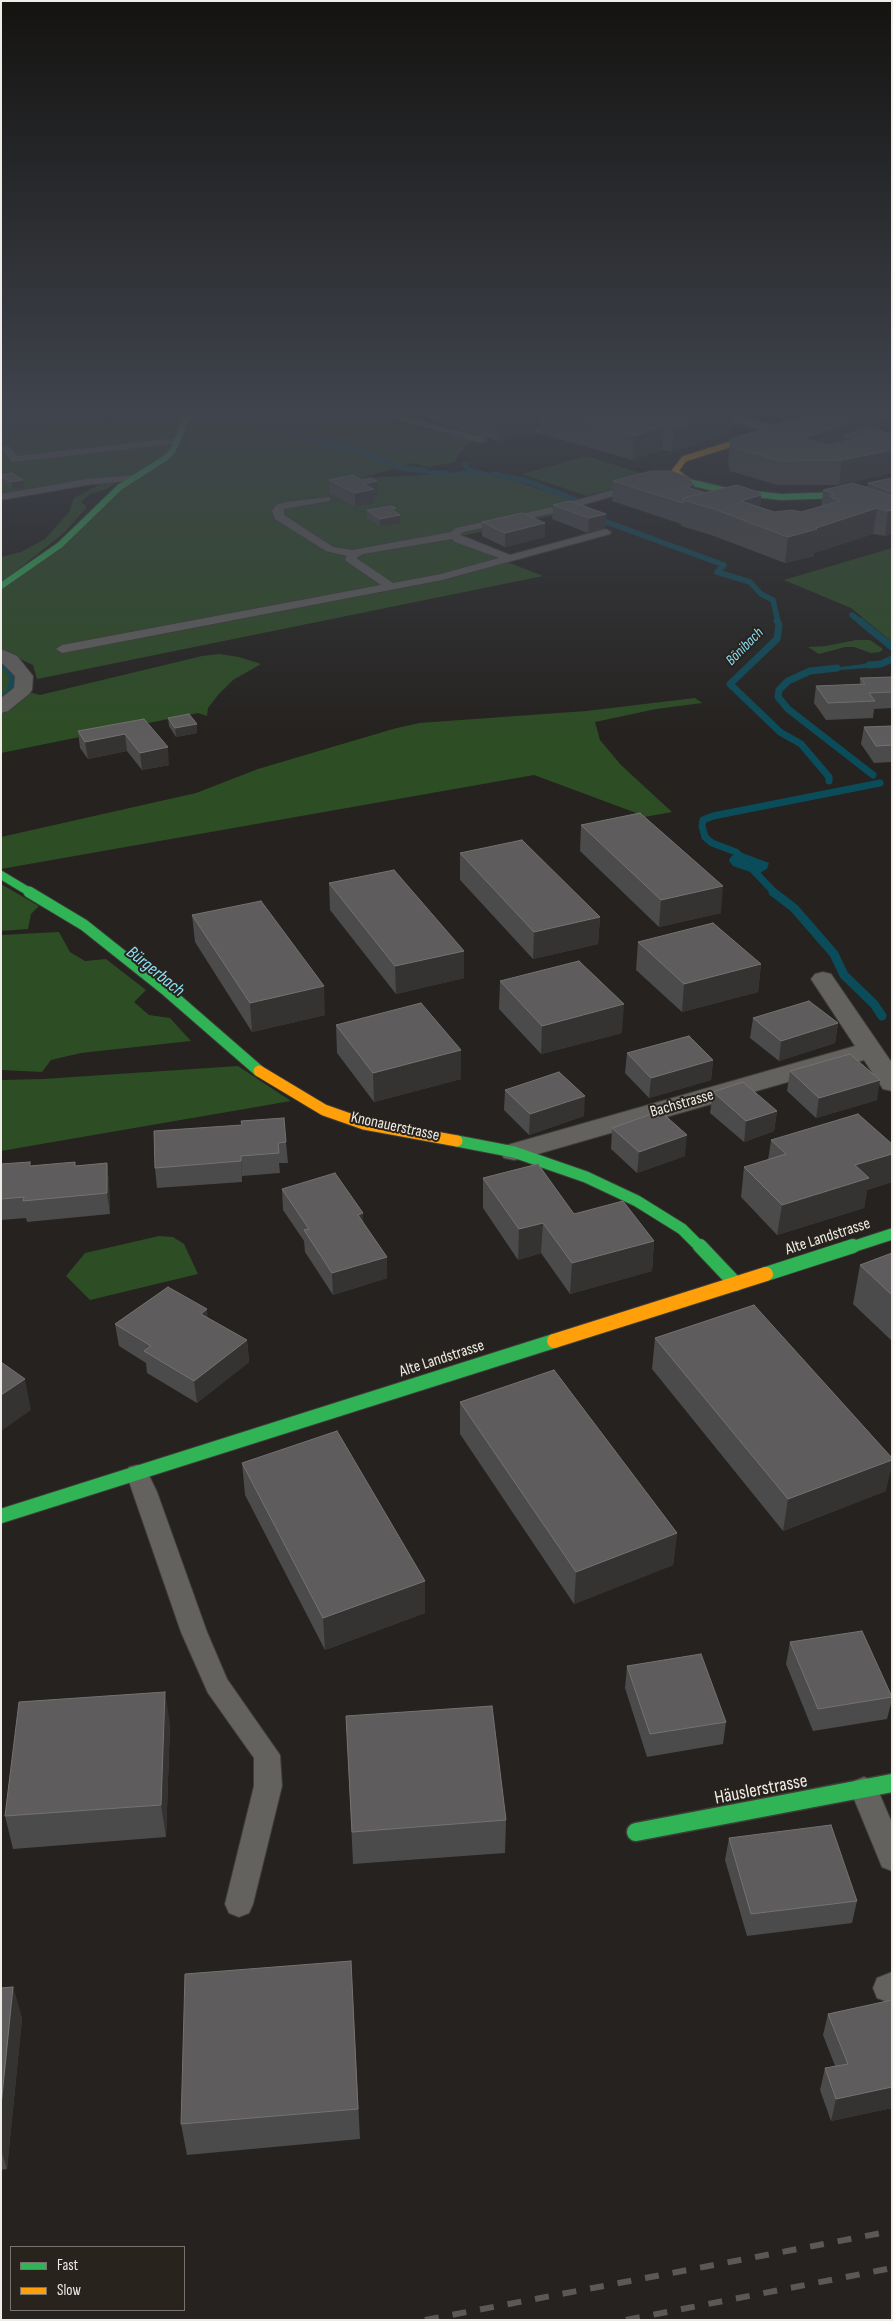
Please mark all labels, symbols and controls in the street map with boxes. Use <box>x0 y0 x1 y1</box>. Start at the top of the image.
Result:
water label: Bönibach <box>722 624 768 670</box>
water label: Bürgerbach <box>122 942 188 1002</box>
street label: Bachstrasse <box>648 1086 716 1122</box>
street label: Knonauerstrasse <box>349 1108 441 1146</box>
street label: Alte Landstrasse <box>783 1214 873 1260</box>
street label: Alte Landstrasse <box>397 1336 487 1382</box>
street label: Häuslerstrasse <box>713 1770 809 1810</box>
legend <box>10 2246 185 2311</box>
text: Fast <box>57 2256 78 2275</box>
text: Slow <box>57 2281 81 2300</box>

